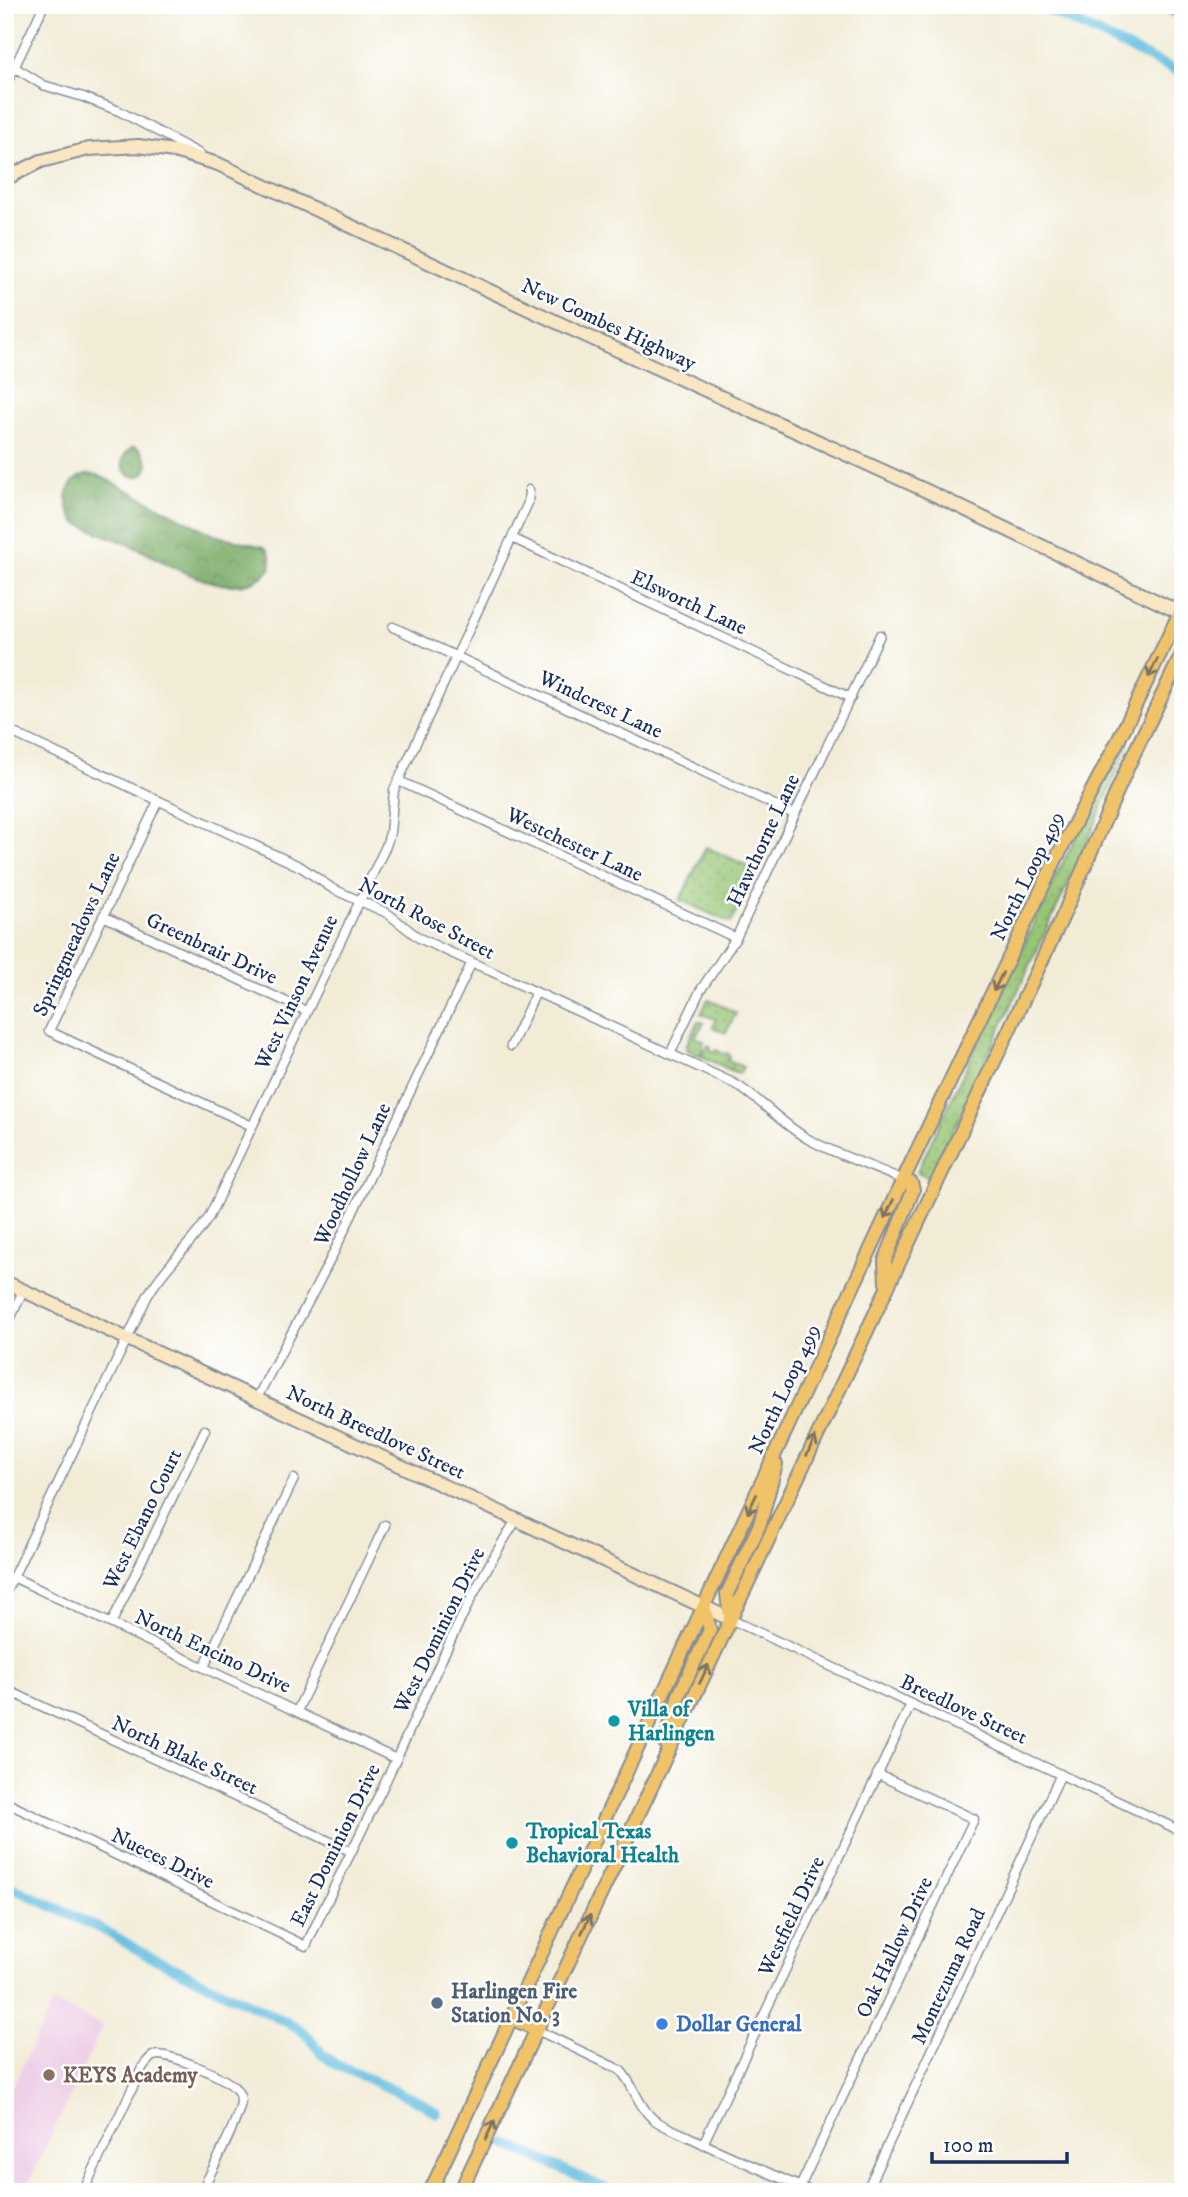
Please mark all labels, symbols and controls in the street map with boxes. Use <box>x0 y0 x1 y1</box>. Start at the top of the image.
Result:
street label: New Combes Highway <box>517 273 701 377</box>
street label: Elsworth Lane <box>626 565 751 641</box>
one-way arrow <box>1146 657 1159 678</box>
street label: Windcrest Lane <box>534 664 667 745</box>
street label: Hawthorne Lane <box>722 770 806 911</box>
street label: Westchester Lane <box>501 801 647 888</box>
street label: North Loop 499 <box>985 808 1070 945</box>
street label: Springmeadows Lane <box>27 848 127 1021</box>
street label: North Rose Street <box>354 872 500 966</box>
street label: Greenbrair Drive <box>142 907 282 991</box>
street label: West Vinson Avenue <box>249 911 344 1075</box>
one-way arrow <box>991 970 1004 992</box>
street label: Woodhollow Lane <box>308 1099 397 1251</box>
one-way arrow <box>882 1198 896 1219</box>
street label: North Loop 499 <box>743 1320 826 1459</box>
street label: North Breedlove Street <box>282 1380 469 1486</box>
one-way arrow <box>805 1436 818 1457</box>
street label: West Ebano Court <box>97 1445 188 1595</box>
one-way arrow <box>744 1493 758 1514</box>
street label: West Dominion Drive <box>388 1543 491 1718</box>
street label: North Encino Drive <box>130 1604 295 1700</box>
one-way arrow <box>698 1664 711 1685</box>
street label: Breedlove Street <box>896 1669 1032 1751</box>
place label: Villa of Harlingen <box>627 1697 716 1747</box>
street label: North Blake Street <box>107 1711 262 1801</box>
marker: Villa of Harlingen <box>606 1713 622 1729</box>
street label: East Dominion Drive <box>285 1760 387 1931</box>
place label: Tropical Texas Behavioral Health <box>525 1819 680 1869</box>
street label: Nueces Drive <box>107 1823 219 1895</box>
marker: Tropical Texas Behavioral Health <box>504 1835 520 1851</box>
street label: Westfield Drive <box>752 1852 831 1981</box>
street label: Oak Hallow Drive <box>851 1872 939 2022</box>
street label: Montezuma Road <box>906 1904 992 2049</box>
one-way arrow <box>580 1914 594 1935</box>
place label: Harlingen Fire Station No. 3 <box>451 1979 577 2029</box>
marker: Harlingen Fire Station No. 3 <box>429 1995 445 2011</box>
place label: Dollar General <box>676 2012 802 2038</box>
marker: Dollar General <box>654 2016 670 2032</box>
place label: KEYS Academy <box>63 2063 199 2089</box>
marker: KEYS Academy <box>41 2067 57 2083</box>
one-way arrow <box>483 2120 497 2141</box>
scale bar <box>932 2120 1067 2164</box>
text: 100 m <box>943 2133 994 2159</box>

